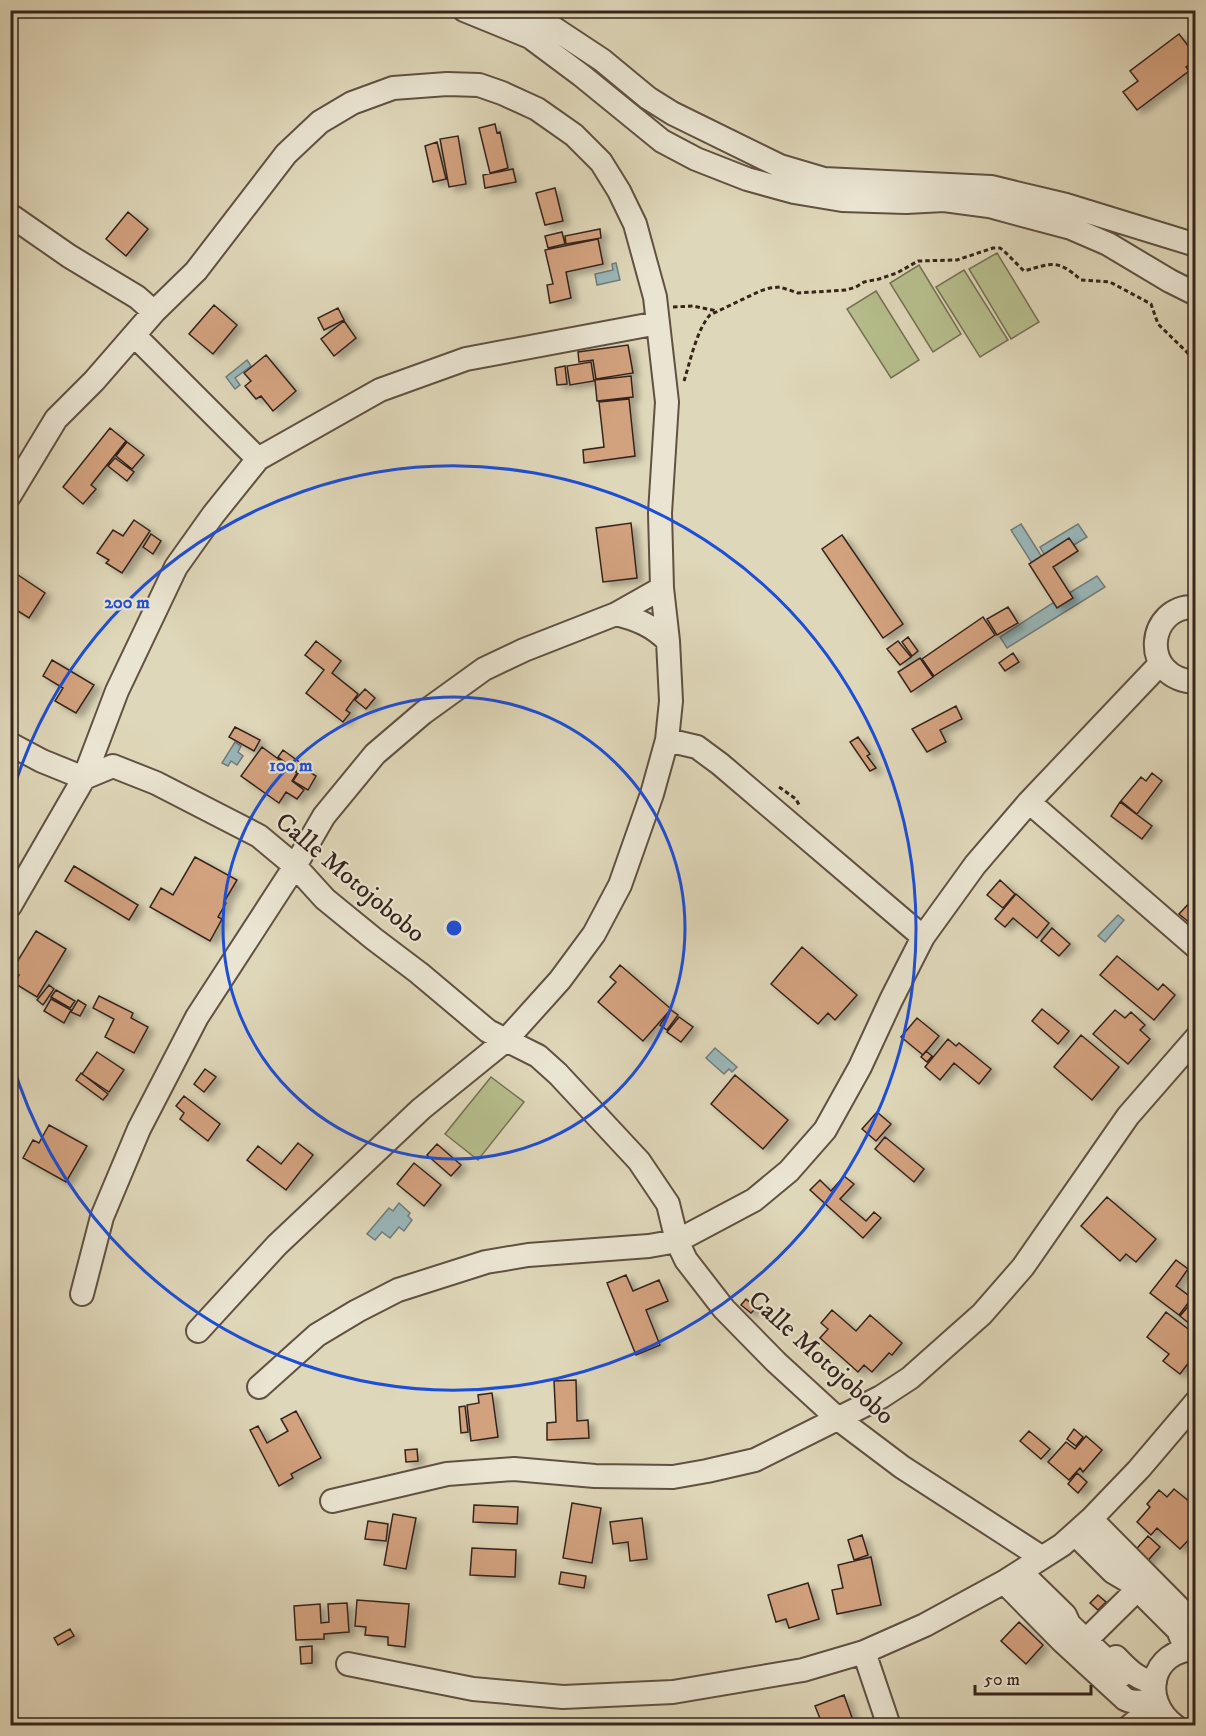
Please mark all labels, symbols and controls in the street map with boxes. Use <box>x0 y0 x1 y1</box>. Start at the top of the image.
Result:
text: 200 m <box>104 592 150 614</box>
text: 100 m <box>269 755 313 777</box>
street label: Calle Motojobobo <box>268 806 432 950</box>
centre of rings <box>444 918 464 938</box>
street label: Calle Motojobobo <box>741 1284 901 1432</box>
scale bar <box>975 1658 1090 1696</box>
text: 50 m <box>984 1669 1020 1691</box>

